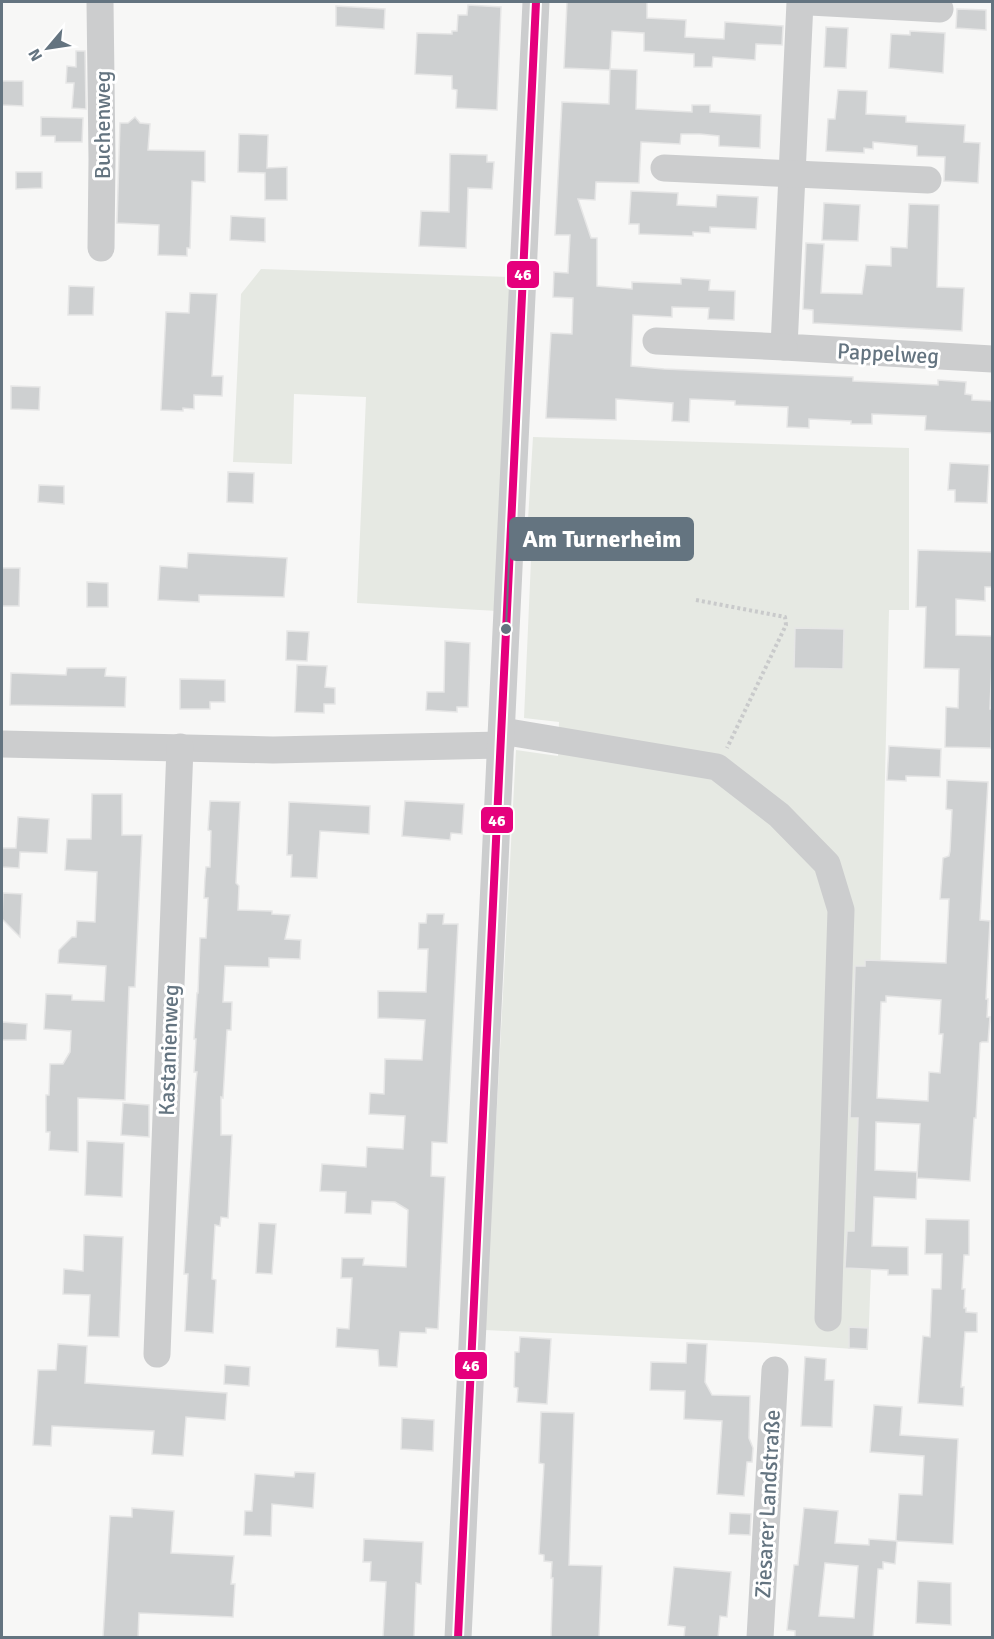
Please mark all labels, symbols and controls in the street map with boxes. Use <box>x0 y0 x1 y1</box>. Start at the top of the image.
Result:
north arrow <box>18 18 78 78</box>
text: N <box>24 45 47 65</box>
street label: Buchenweg <box>89 71 116 179</box>
line badge: 46 <box>506 260 540 289</box>
text: 46 <box>514 265 532 285</box>
street label: Pappelweg <box>836 337 940 370</box>
callout: Am Turnerheim <box>510 518 693 560</box>
text: Am Turnerheim <box>523 524 681 554</box>
line badge: 46 <box>480 806 514 834</box>
text: 46 <box>488 811 506 831</box>
street label: Kastanienweg <box>153 984 184 1116</box>
line badge: 46 <box>454 1351 488 1380</box>
text: 46 <box>462 1356 480 1376</box>
street label: Ziesarer Landstraße <box>749 1409 786 1599</box>

